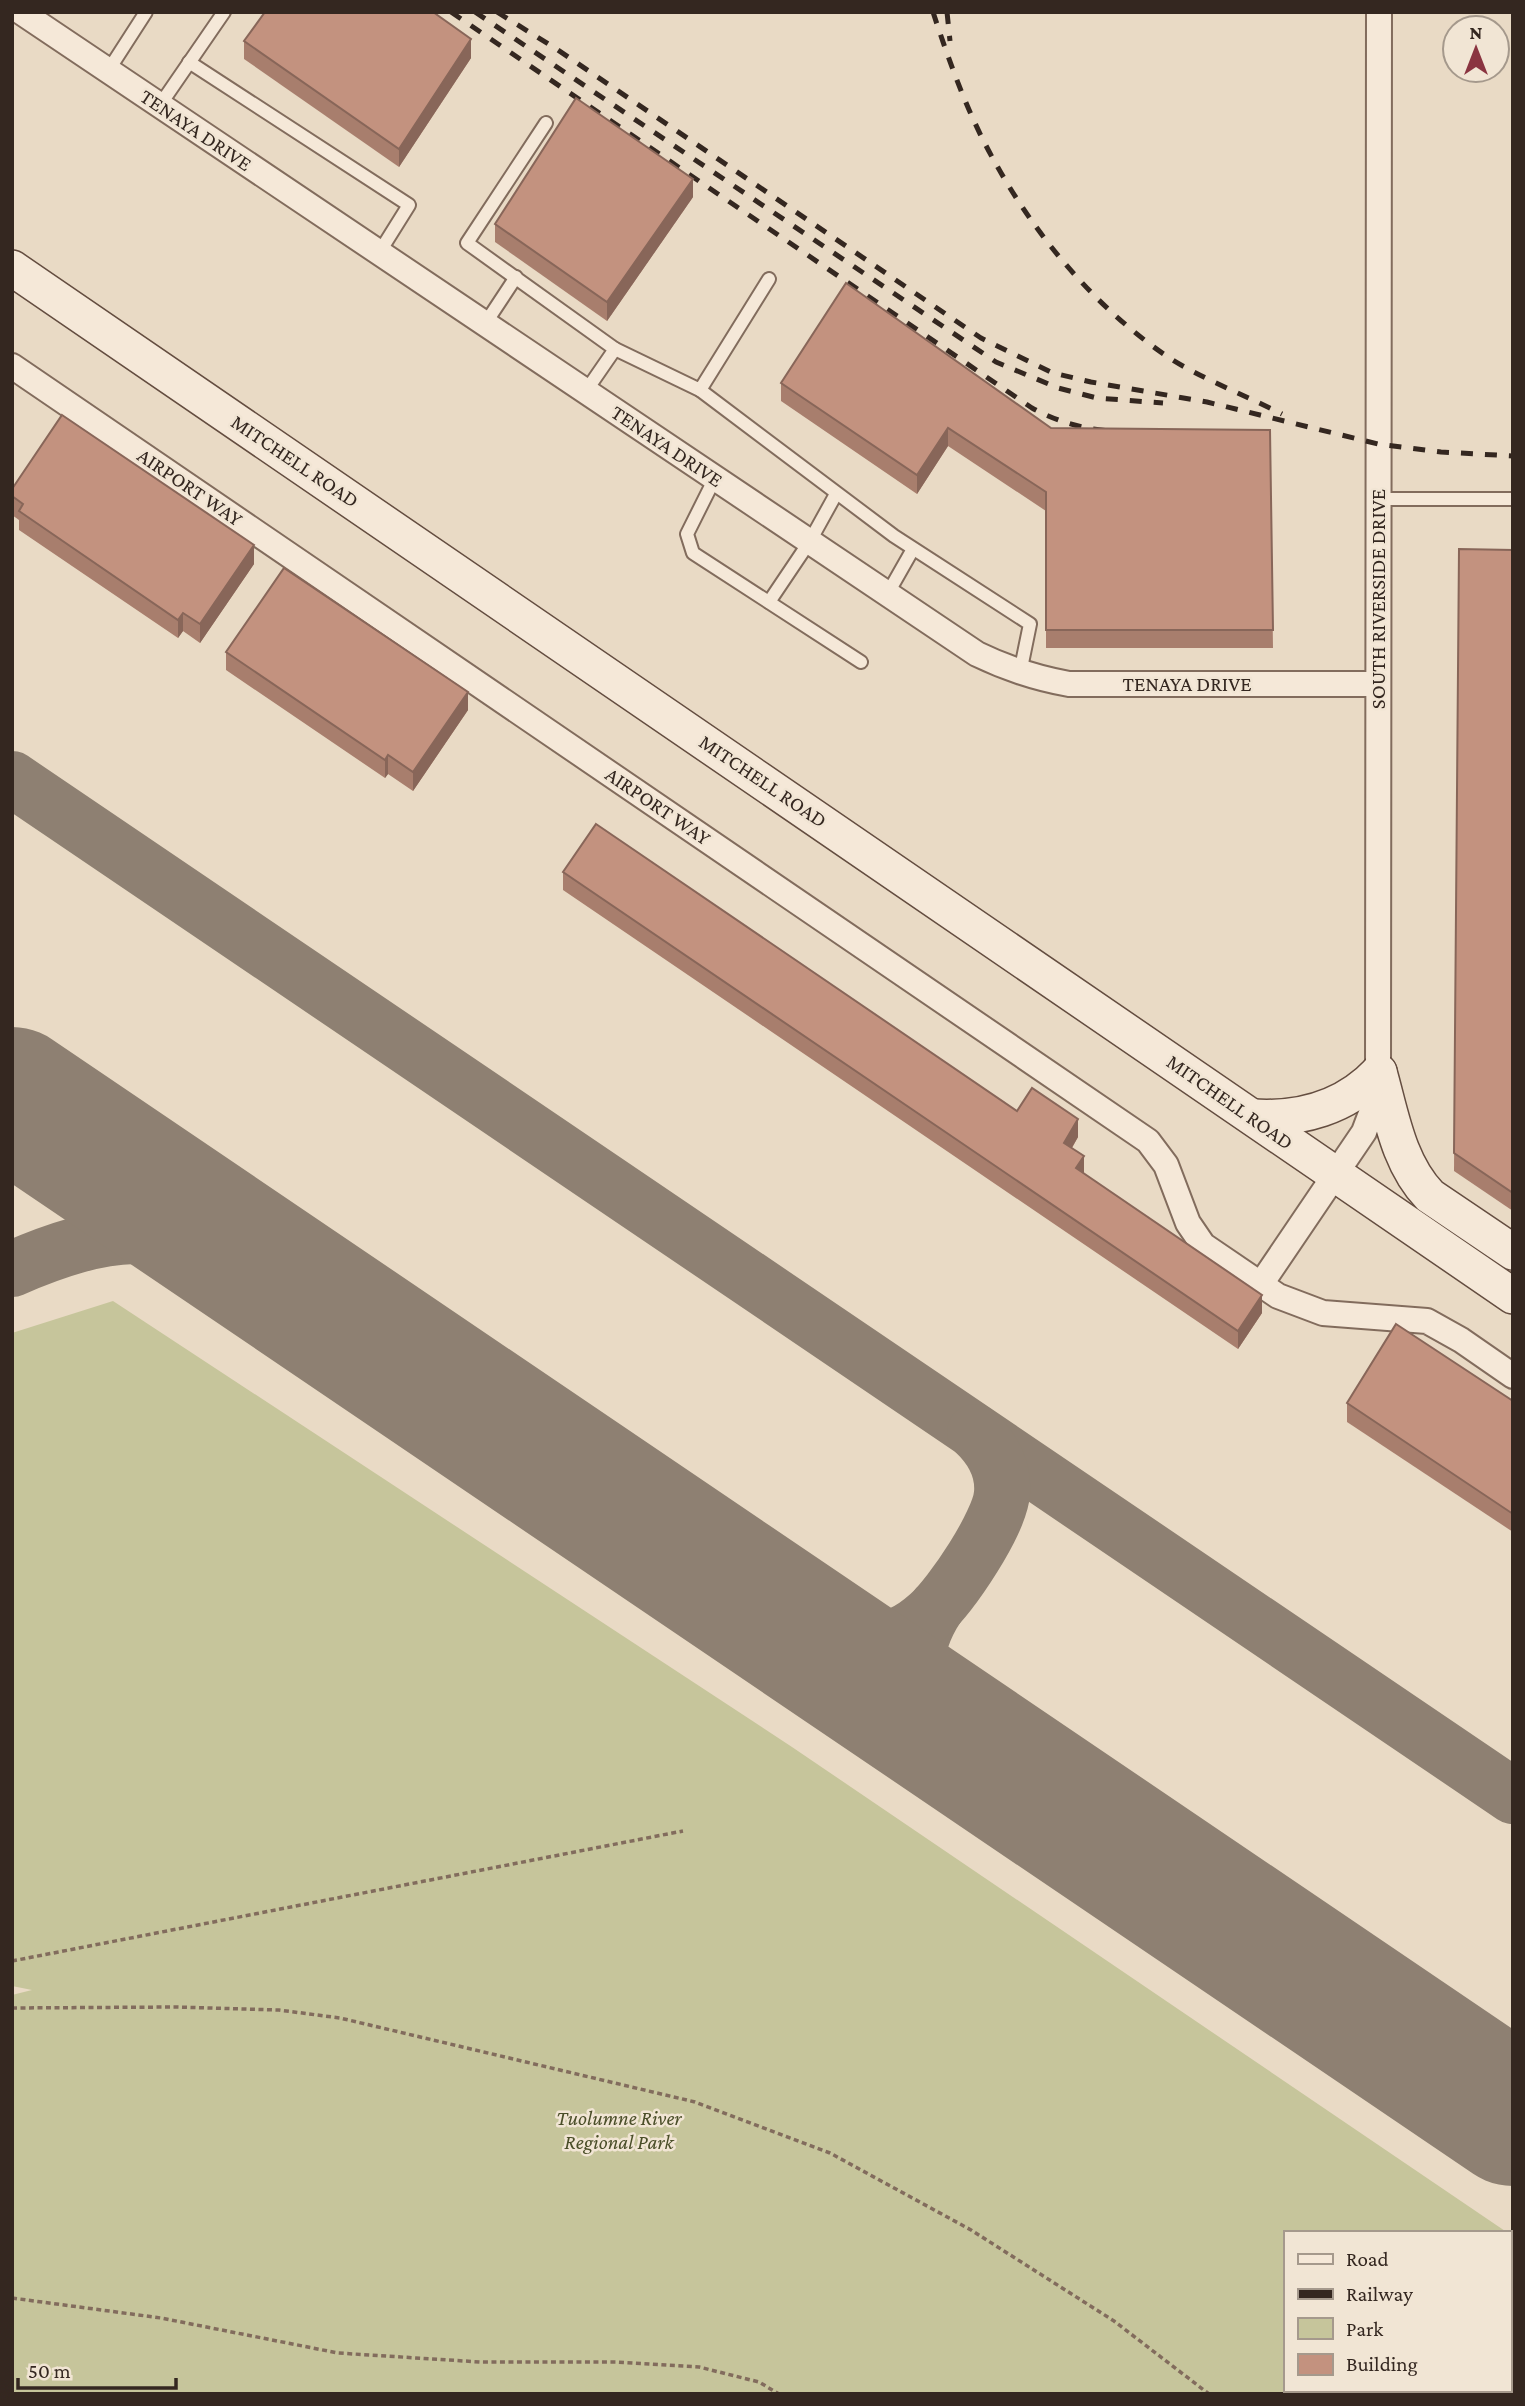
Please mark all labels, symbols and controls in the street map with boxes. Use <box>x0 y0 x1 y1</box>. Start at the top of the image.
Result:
north arrow <box>1441 14 1511 84</box>
text: N <box>1470 22 1483 43</box>
street label: TENAYA DRIVE <box>136 84 256 176</box>
street label: TENAYA DRIVE <box>607 400 727 492</box>
street label: MITCHELL ROAD <box>227 409 363 513</box>
street label: AIRPORT WAY <box>133 443 248 531</box>
street label: SOUTH RIVERSIDE DRIVE <box>1366 489 1390 709</box>
street label: TENAYA DRIVE <box>1122 672 1252 696</box>
street label: MITCHELL ROAD <box>695 729 831 833</box>
street label: AIRPORT WAY <box>601 762 716 850</box>
street label: MITCHELL ROAD <box>1162 1049 1298 1155</box>
park label: Tuolumne River Regional Park <box>556 2106 682 2154</box>
legend <box>1284 2231 1511 2392</box>
text: Road <box>1346 2247 1389 2271</box>
text: Railway <box>1346 2282 1413 2306</box>
text: Park <box>1346 2317 1383 2341</box>
scale bar <box>18 2346 175 2390</box>
text: Building <box>1346 2352 1418 2376</box>
text: 50 m <box>28 2359 71 2383</box>

